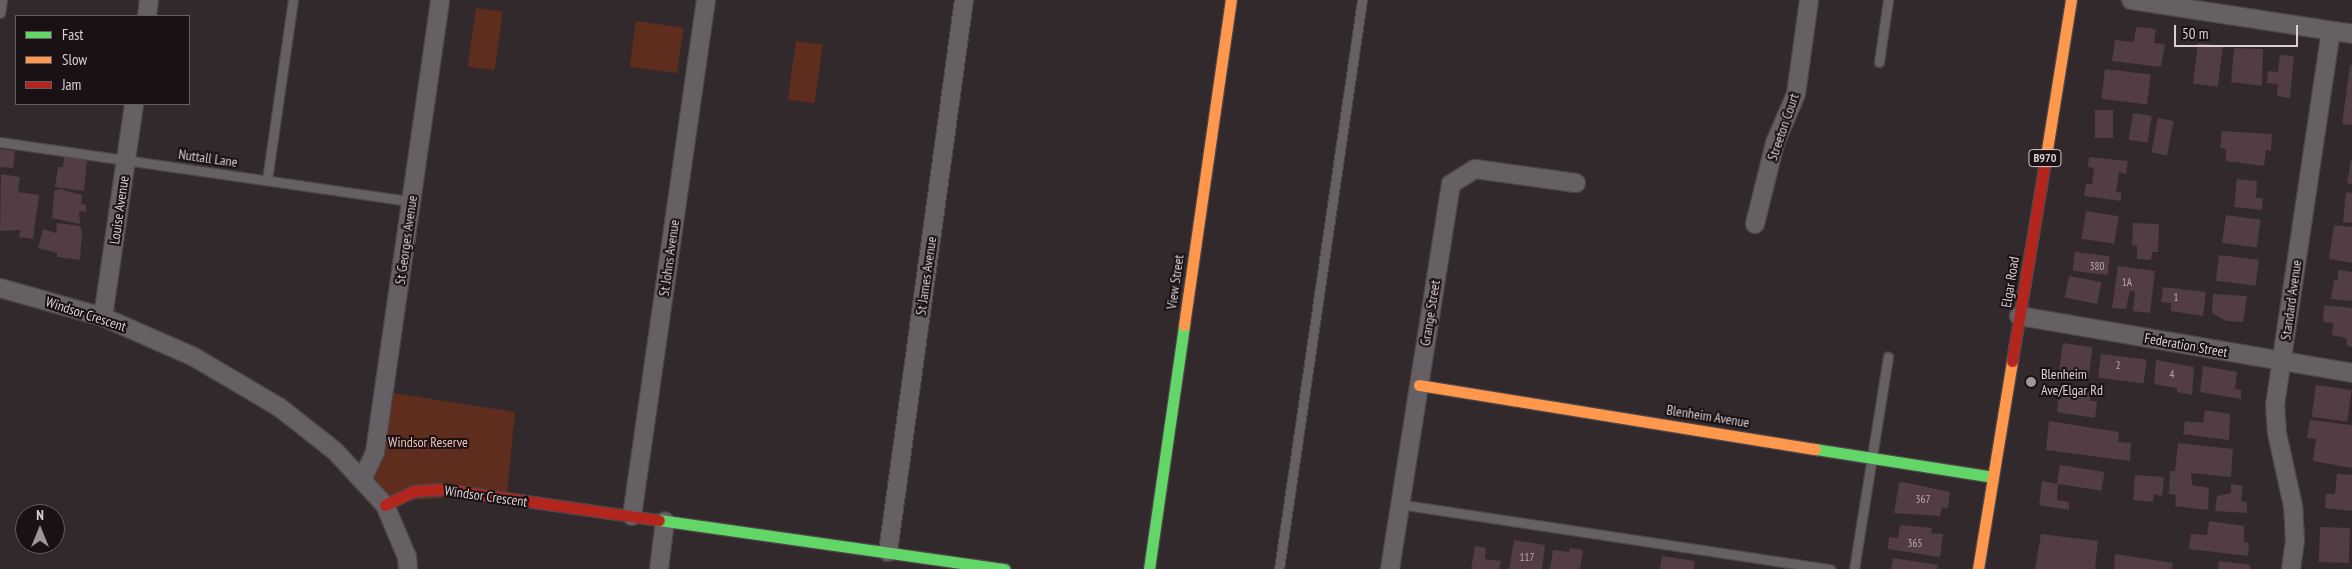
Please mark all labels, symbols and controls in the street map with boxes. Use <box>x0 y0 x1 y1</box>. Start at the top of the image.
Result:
legend <box>15 15 190 105</box>
scale bar <box>2177 15 2301 47</box>
text: 50 m <box>2182 24 2208 43</box>
text: Fast <box>62 25 83 44</box>
text: Slow <box>62 50 87 69</box>
text: Jam <box>62 75 81 94</box>
street label: Streeton Court <box>1764 91 1802 163</box>
street label: Nuttall Lane <box>177 146 239 170</box>
road number: B970 <box>2028 148 2062 168</box>
street label: Louise Avenue <box>106 175 132 245</box>
street label: St Georges Avenue <box>391 194 421 286</box>
street label: St Johns Avenue <box>655 218 683 298</box>
street label: St James Avenue <box>912 235 940 317</box>
street label: View Street <box>1163 253 1187 311</box>
street label: Elgar Road <box>1998 255 2022 309</box>
street label: Standard Avenue <box>2277 258 2305 342</box>
house number: 380 <box>2090 259 2104 273</box>
house number: 1A <box>2122 275 2132 289</box>
street label: Grange Street <box>1417 279 1443 347</box>
house number: 1 <box>2174 290 2178 304</box>
street label: Windsor Crescent <box>44 293 128 335</box>
street label: Federation Street <box>2143 329 2229 361</box>
house number: 2 <box>2116 358 2120 372</box>
place label: Blenheim Ave/Elgar Rd <box>2041 366 2103 398</box>
house number: 4 <box>2170 367 2174 381</box>
marker: Blenheim Ave/Elgar Rd <box>2025 376 2037 388</box>
street label: Blenheim Avenue <box>1665 401 1751 431</box>
park label: Windsor Reserve <box>388 434 468 450</box>
street label: Windsor Crescent <box>444 482 528 510</box>
house number: 367 <box>1916 492 1930 506</box>
north arrow <box>15 504 65 554</box>
text: N <box>36 506 44 524</box>
house number: 365 <box>1908 536 1922 550</box>
house number: 117 <box>1520 550 1534 564</box>

